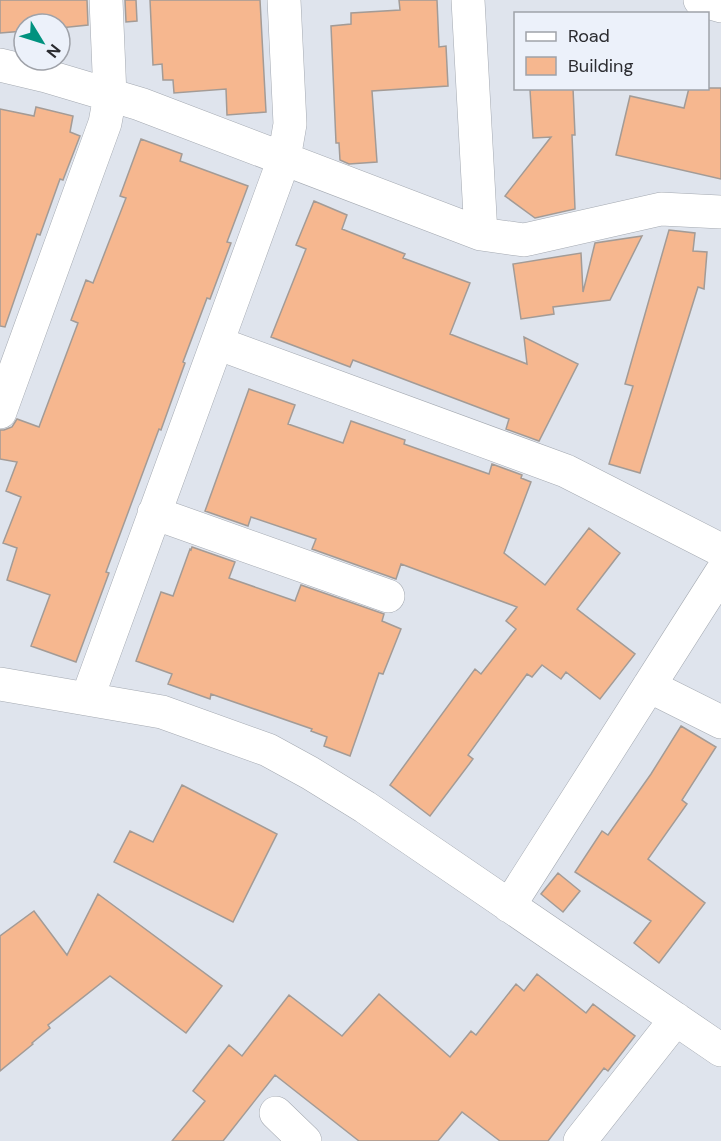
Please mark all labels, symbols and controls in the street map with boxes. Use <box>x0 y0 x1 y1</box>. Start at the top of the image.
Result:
north arrow <box>12 12 72 72</box>
legend <box>514 12 709 90</box>
text: Road <box>568 24 610 48</box>
text: N <box>42 40 65 62</box>
text: Building <box>568 54 633 78</box>

